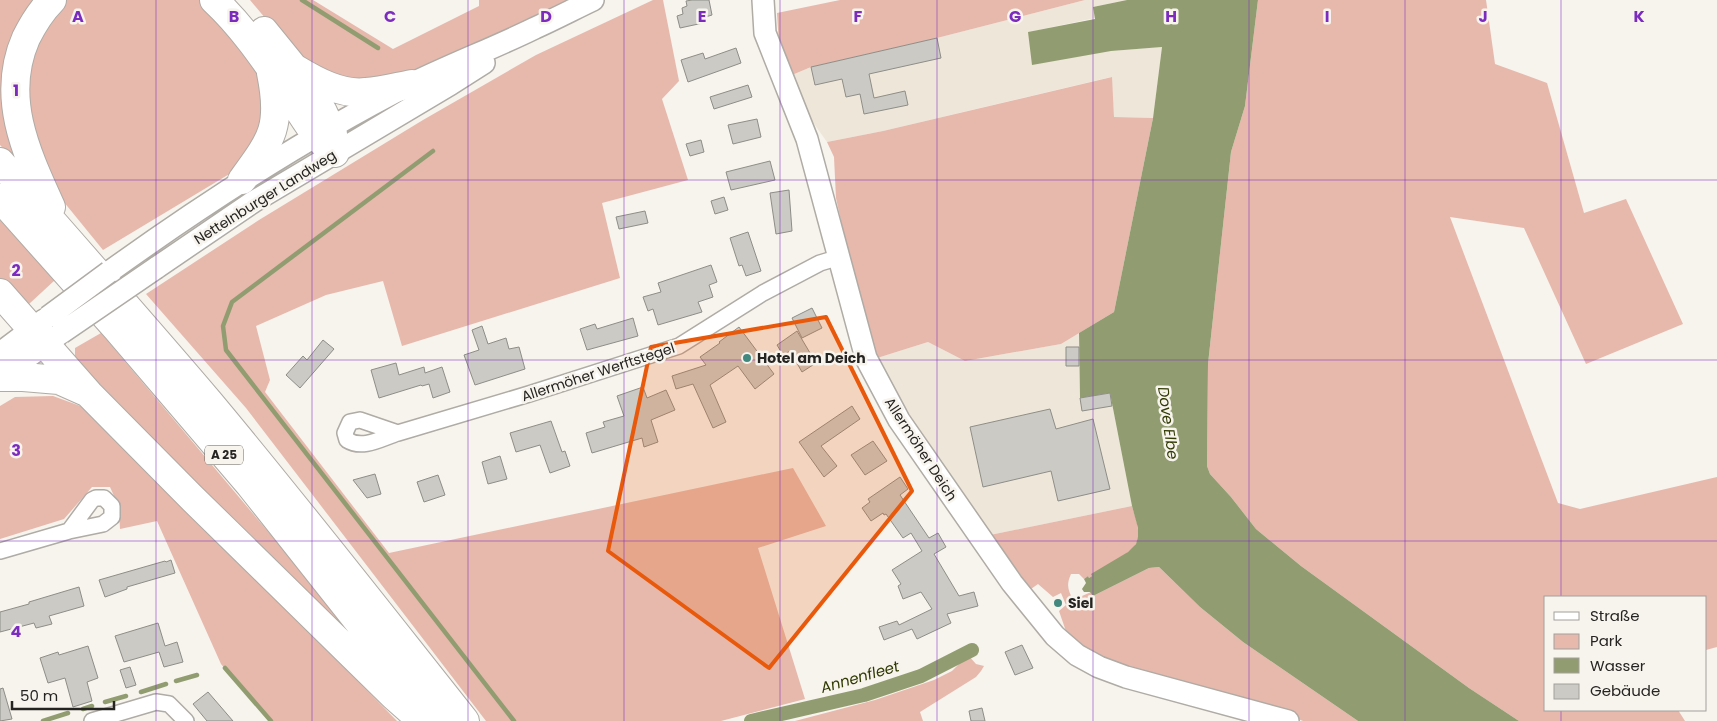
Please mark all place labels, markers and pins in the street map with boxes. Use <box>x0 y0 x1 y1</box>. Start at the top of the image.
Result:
place label: Hotel am Deich <box>757 348 866 368</box>
marker: Hotel am Deich <box>741 352 753 364</box>
place label: Siel <box>1068 593 1094 613</box>
marker: Siel <box>1052 597 1064 609</box>

